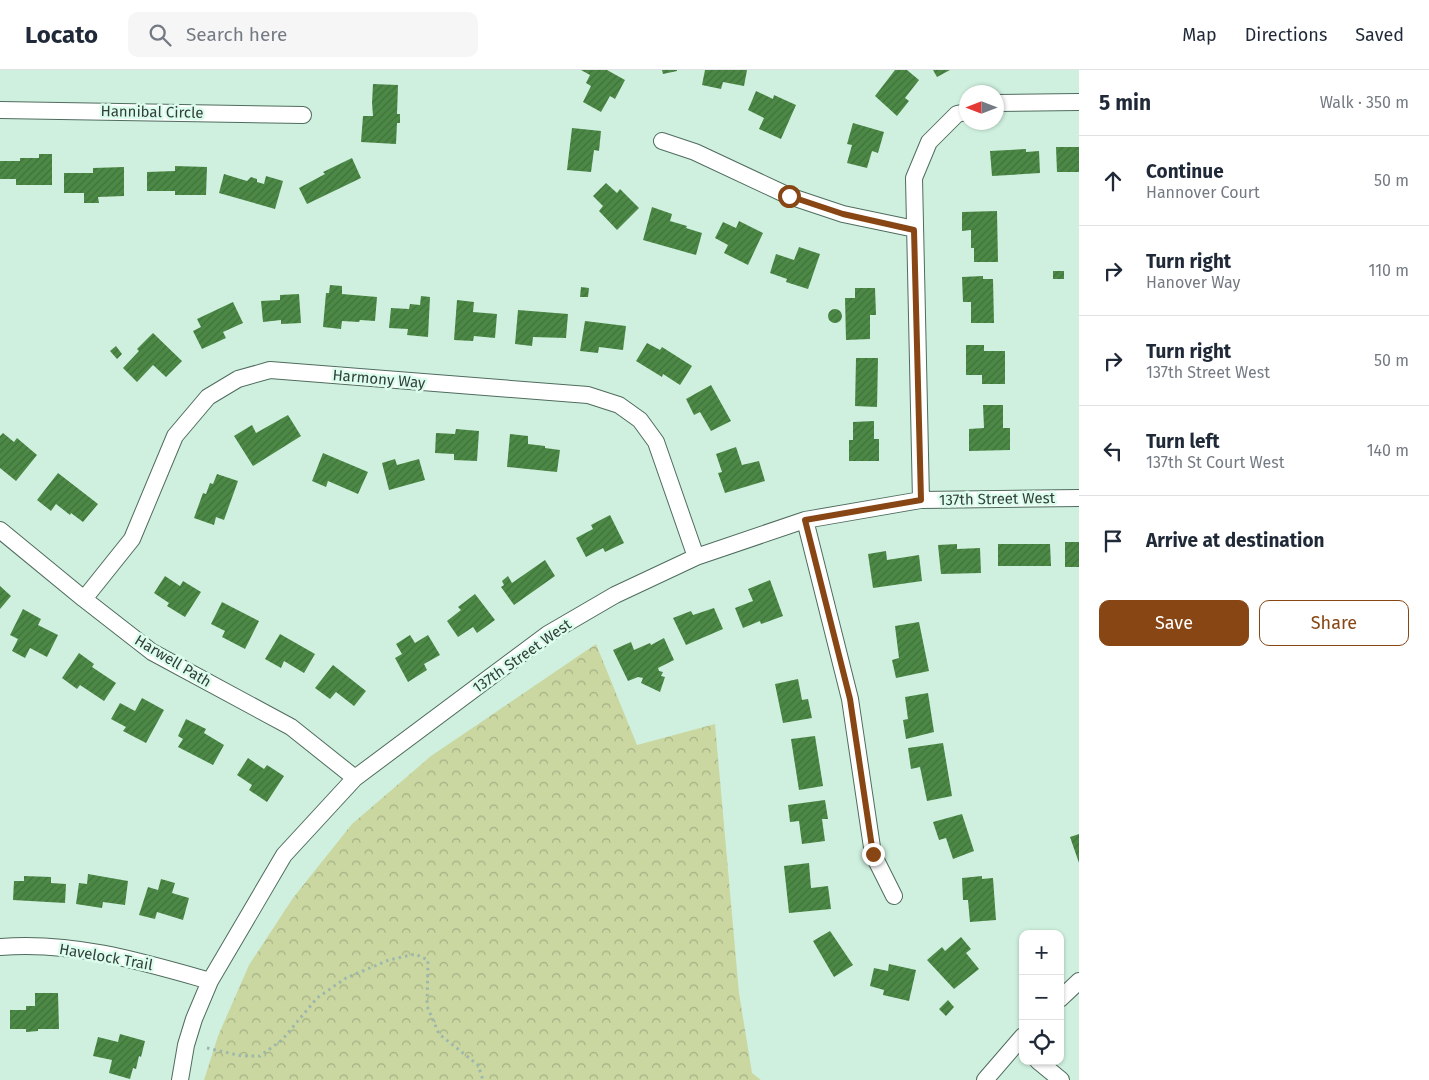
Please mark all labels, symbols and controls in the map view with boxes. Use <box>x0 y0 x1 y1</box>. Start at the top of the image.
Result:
search box <box>128 12 478 57</box>
text: Locato <box>25 21 98 49</box>
icon: search <box>146 21 174 49</box>
text: Search here <box>186 23 287 46</box>
text: Map <box>1182 24 1217 46</box>
text: Directions <box>1245 24 1327 46</box>
text: Saved <box>1355 24 1404 46</box>
north arrow <box>959 85 1004 130</box>
text: 5 min <box>1099 90 1151 116</box>
text: Walk · 350 m <box>1320 93 1409 112</box>
street label: Hannibal Circle <box>100 102 204 122</box>
text: Continue <box>1146 160 1224 183</box>
icon: ahead <box>1099 167 1127 195</box>
text: 50 m <box>1374 171 1409 190</box>
text: Hannover Court <box>1146 183 1260 202</box>
route start <box>778 185 801 208</box>
text: Turn right <box>1146 250 1231 273</box>
icon: right <box>1099 257 1127 285</box>
text: 110 m <box>1368 261 1409 280</box>
text: Hanover Way <box>1146 273 1240 292</box>
text: Turn right <box>1146 340 1231 363</box>
icon: right <box>1099 347 1127 375</box>
text: 50 m <box>1374 351 1409 370</box>
text: 137th Street West <box>1146 363 1270 382</box>
street label: Harmony Way <box>332 366 427 392</box>
text: Turn left <box>1146 430 1220 453</box>
icon: left <box>1099 437 1127 465</box>
text: 140 m <box>1367 441 1409 460</box>
text: 137th St Court West <box>1146 453 1285 472</box>
street label: 137th Street West <box>939 489 1056 509</box>
icon: arrive <box>1099 527 1127 555</box>
text: Arrive at destination <box>1146 529 1325 552</box>
button: Save <box>1099 600 1249 646</box>
button: Share <box>1259 600 1409 646</box>
street label: 137th Street West <box>469 615 575 697</box>
street label: Harwell Path <box>131 631 215 691</box>
route end <box>862 843 885 866</box>
map controls <box>1019 930 1064 1065</box>
button: + <box>1019 930 1064 975</box>
street label: Havelock Trail <box>58 940 155 974</box>
button: − <box>1019 975 1064 1020</box>
button: locate <box>1019 1020 1064 1065</box>

